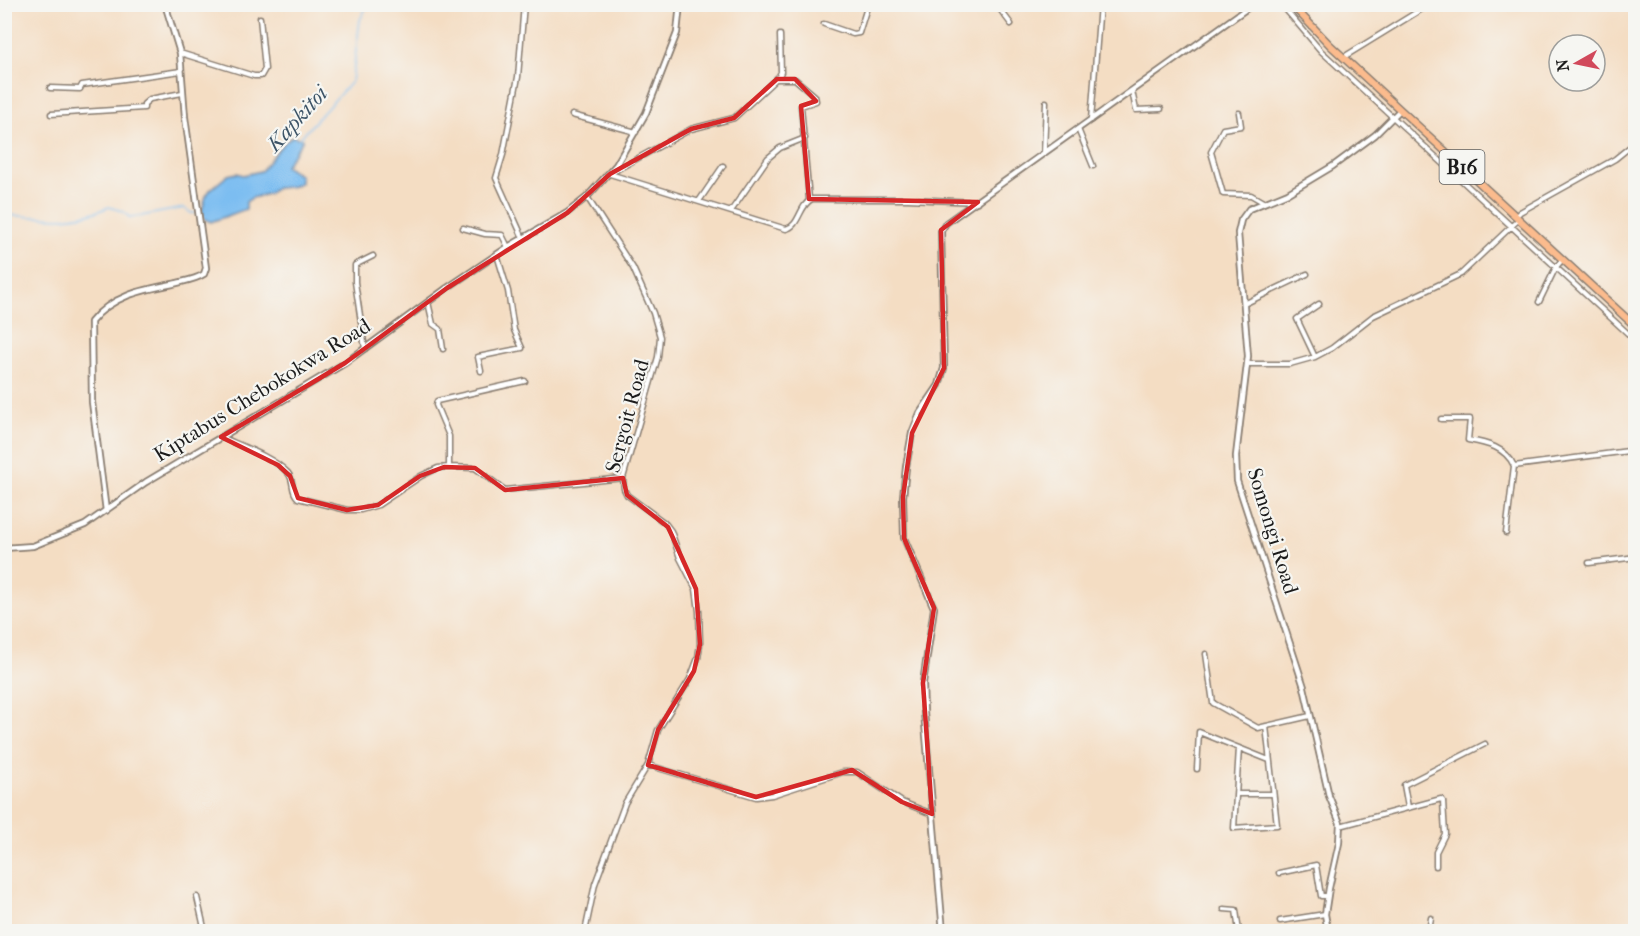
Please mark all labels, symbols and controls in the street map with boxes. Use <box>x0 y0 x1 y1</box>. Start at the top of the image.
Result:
north arrow <box>1547 33 1607 93</box>
text: N <box>1552 57 1573 73</box>
water label: Kapkitoi <box>260 80 334 159</box>
road number: B16 <box>1440 150 1484 184</box>
street label: Kiptabus Chebokokwa Road <box>149 313 375 467</box>
street label: Sergoit Road <box>600 356 654 475</box>
street label: Somongi Road <box>1242 465 1304 597</box>

